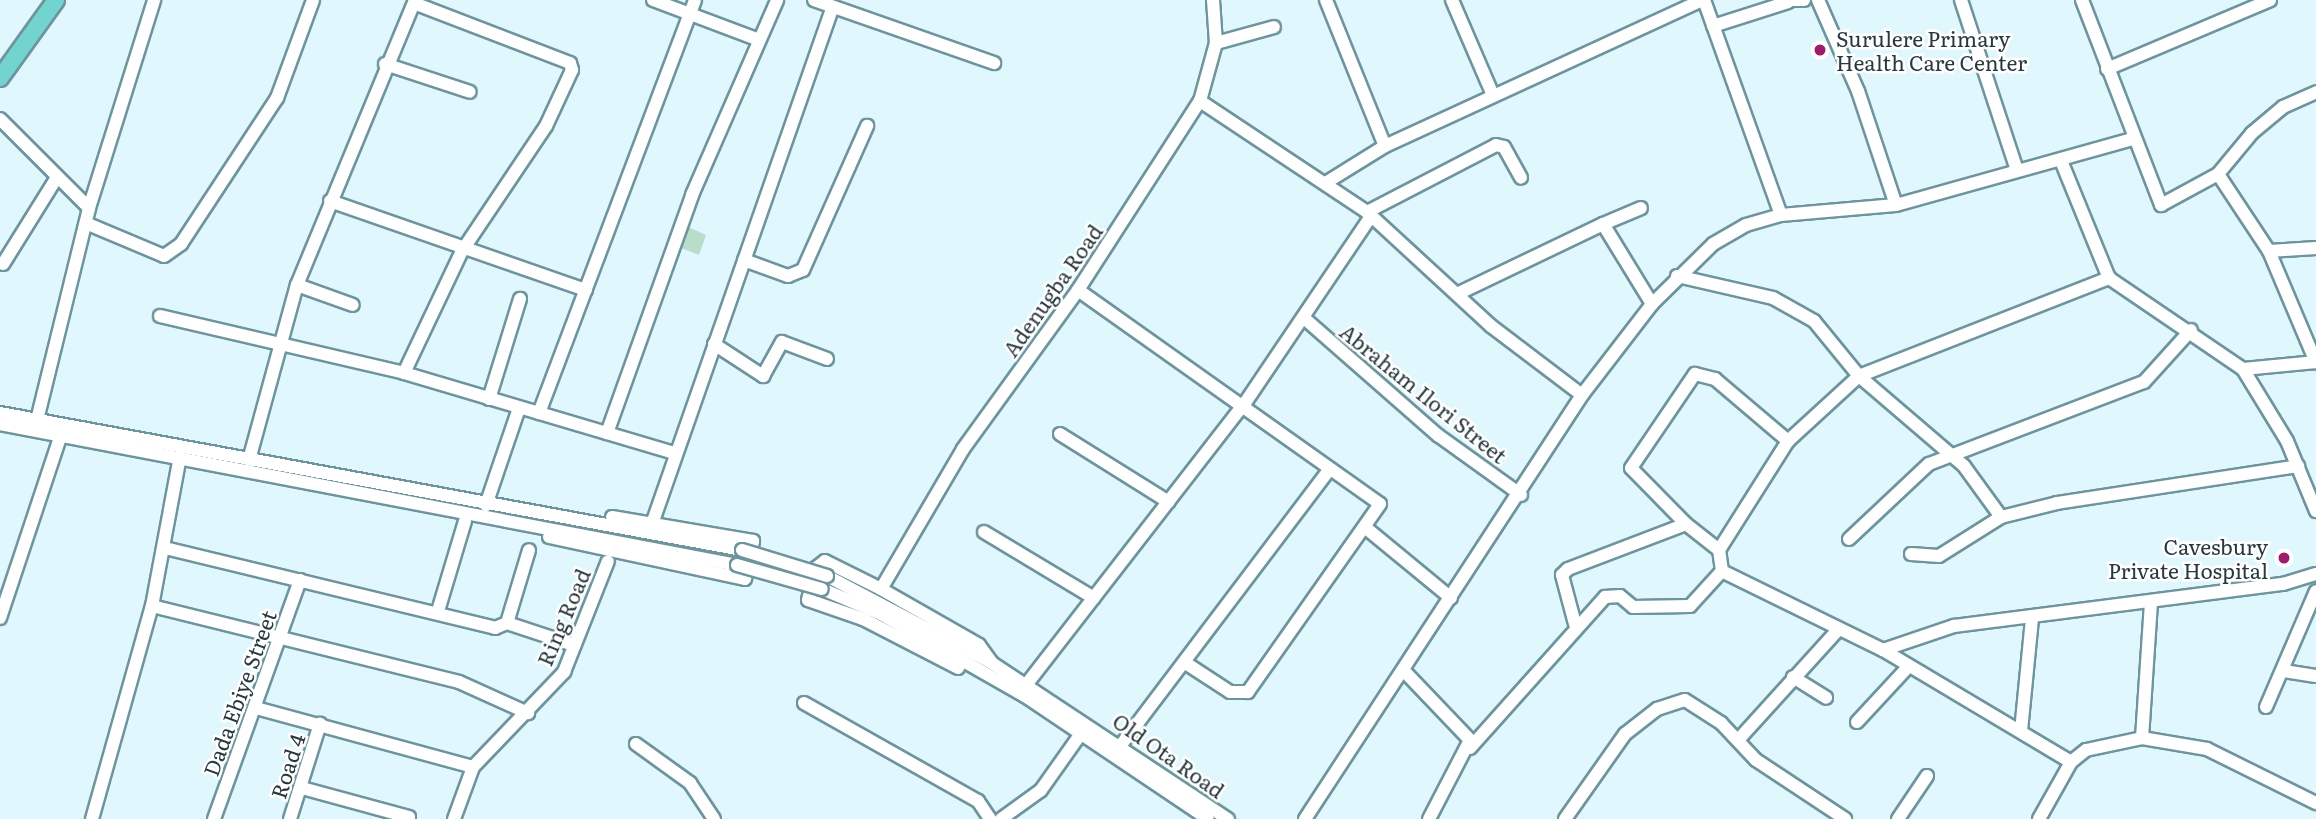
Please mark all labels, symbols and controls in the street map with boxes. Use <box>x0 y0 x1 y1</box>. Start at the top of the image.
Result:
place label: Surulere Primary Health Care Center <box>1836 25 2027 75</box>
marker: Surulere Primary Health Care Center <box>1810 40 1830 60</box>
street label: Adenugba Road <box>997 219 1107 361</box>
street label: Abraham Ilori Street <box>1336 318 1512 468</box>
place label: Cavesbury Private Hospital <box>2108 533 2268 583</box>
marker: Cavesbury Private Hospital <box>2274 548 2294 568</box>
street label: Ring Road <box>531 565 595 669</box>
street label: Dada Ebiye Street <box>197 607 281 779</box>
street label: Old Ota Road <box>1108 707 1230 803</box>
street label: Road 4 <box>265 730 309 802</box>

